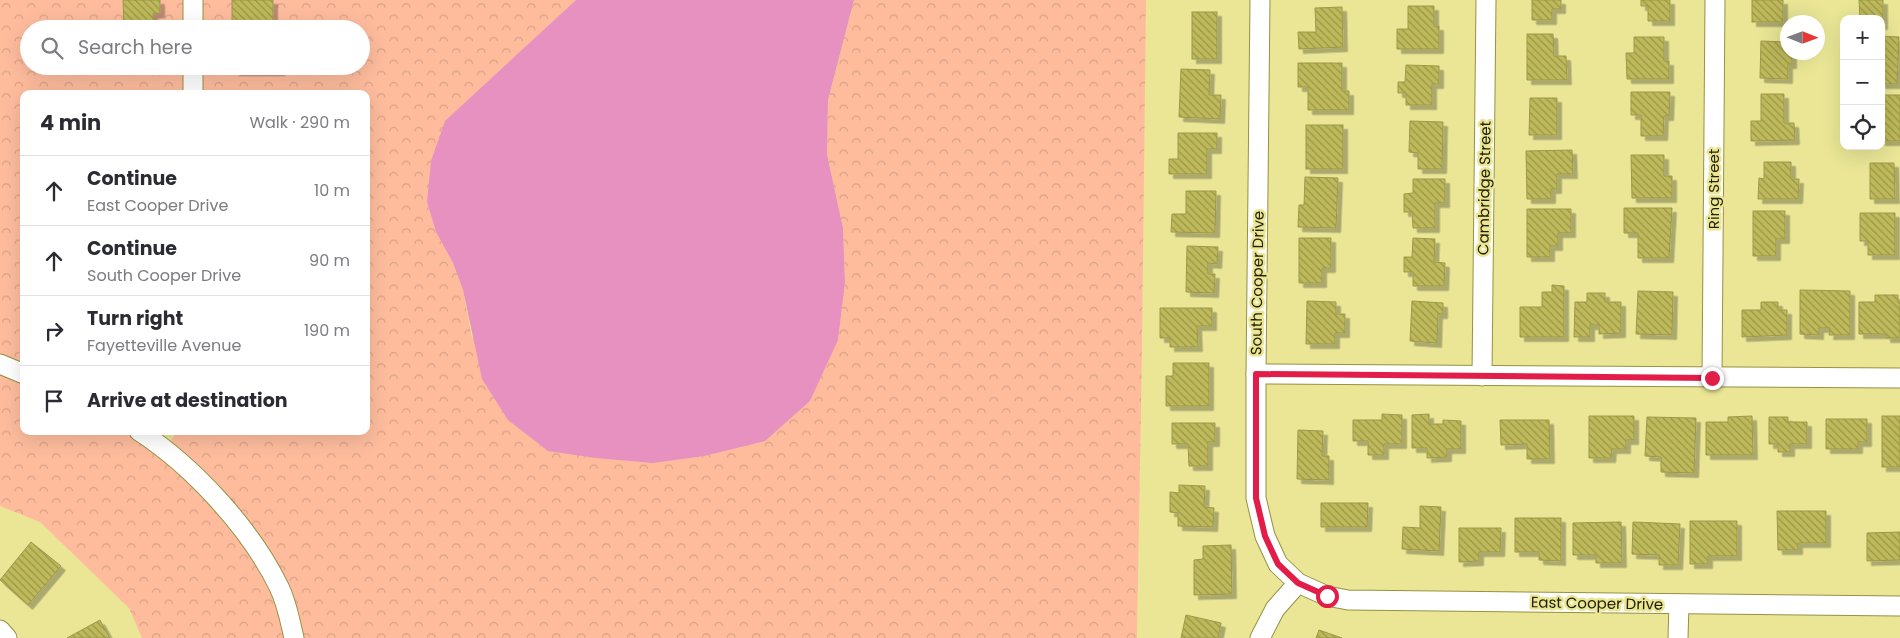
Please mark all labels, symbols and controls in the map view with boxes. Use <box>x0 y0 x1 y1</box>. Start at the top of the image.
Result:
north arrow <box>1780 15 1825 60</box>
map controls <box>1840 15 1885 150</box>
button: + <box>1840 15 1885 60</box>
search box <box>20 20 370 75</box>
icon: search <box>38 34 66 62</box>
text: Search here <box>78 34 192 61</box>
button: − <box>1840 60 1885 105</box>
button: locate <box>1840 105 1885 150</box>
text: 4 min <box>40 108 101 137</box>
text: Walk · 290 m <box>249 111 350 134</box>
street label: Cambridge Street <box>1472 121 1496 255</box>
street label: Ring Street <box>1703 149 1724 229</box>
text: Continue <box>87 165 177 192</box>
icon: ahead <box>40 177 68 205</box>
text: 10 m <box>314 179 350 202</box>
text: East Cooper Drive <box>87 194 228 217</box>
street label: South Cooper Drive <box>1245 211 1269 355</box>
text: Continue <box>87 235 177 262</box>
icon: ahead <box>40 247 68 275</box>
text: 90 m <box>309 249 350 272</box>
text: South Cooper Drive <box>87 264 241 287</box>
text: Turn right <box>87 305 183 332</box>
icon: right <box>40 317 68 345</box>
text: 190 m <box>304 319 350 342</box>
text: Fayetteville Avenue <box>87 334 241 357</box>
route end <box>1701 367 1724 390</box>
icon: arrive <box>40 387 68 415</box>
text: Arrive at destination <box>87 387 288 414</box>
route start <box>1316 585 1339 608</box>
street label: East Cooper Drive <box>1531 591 1663 615</box>

